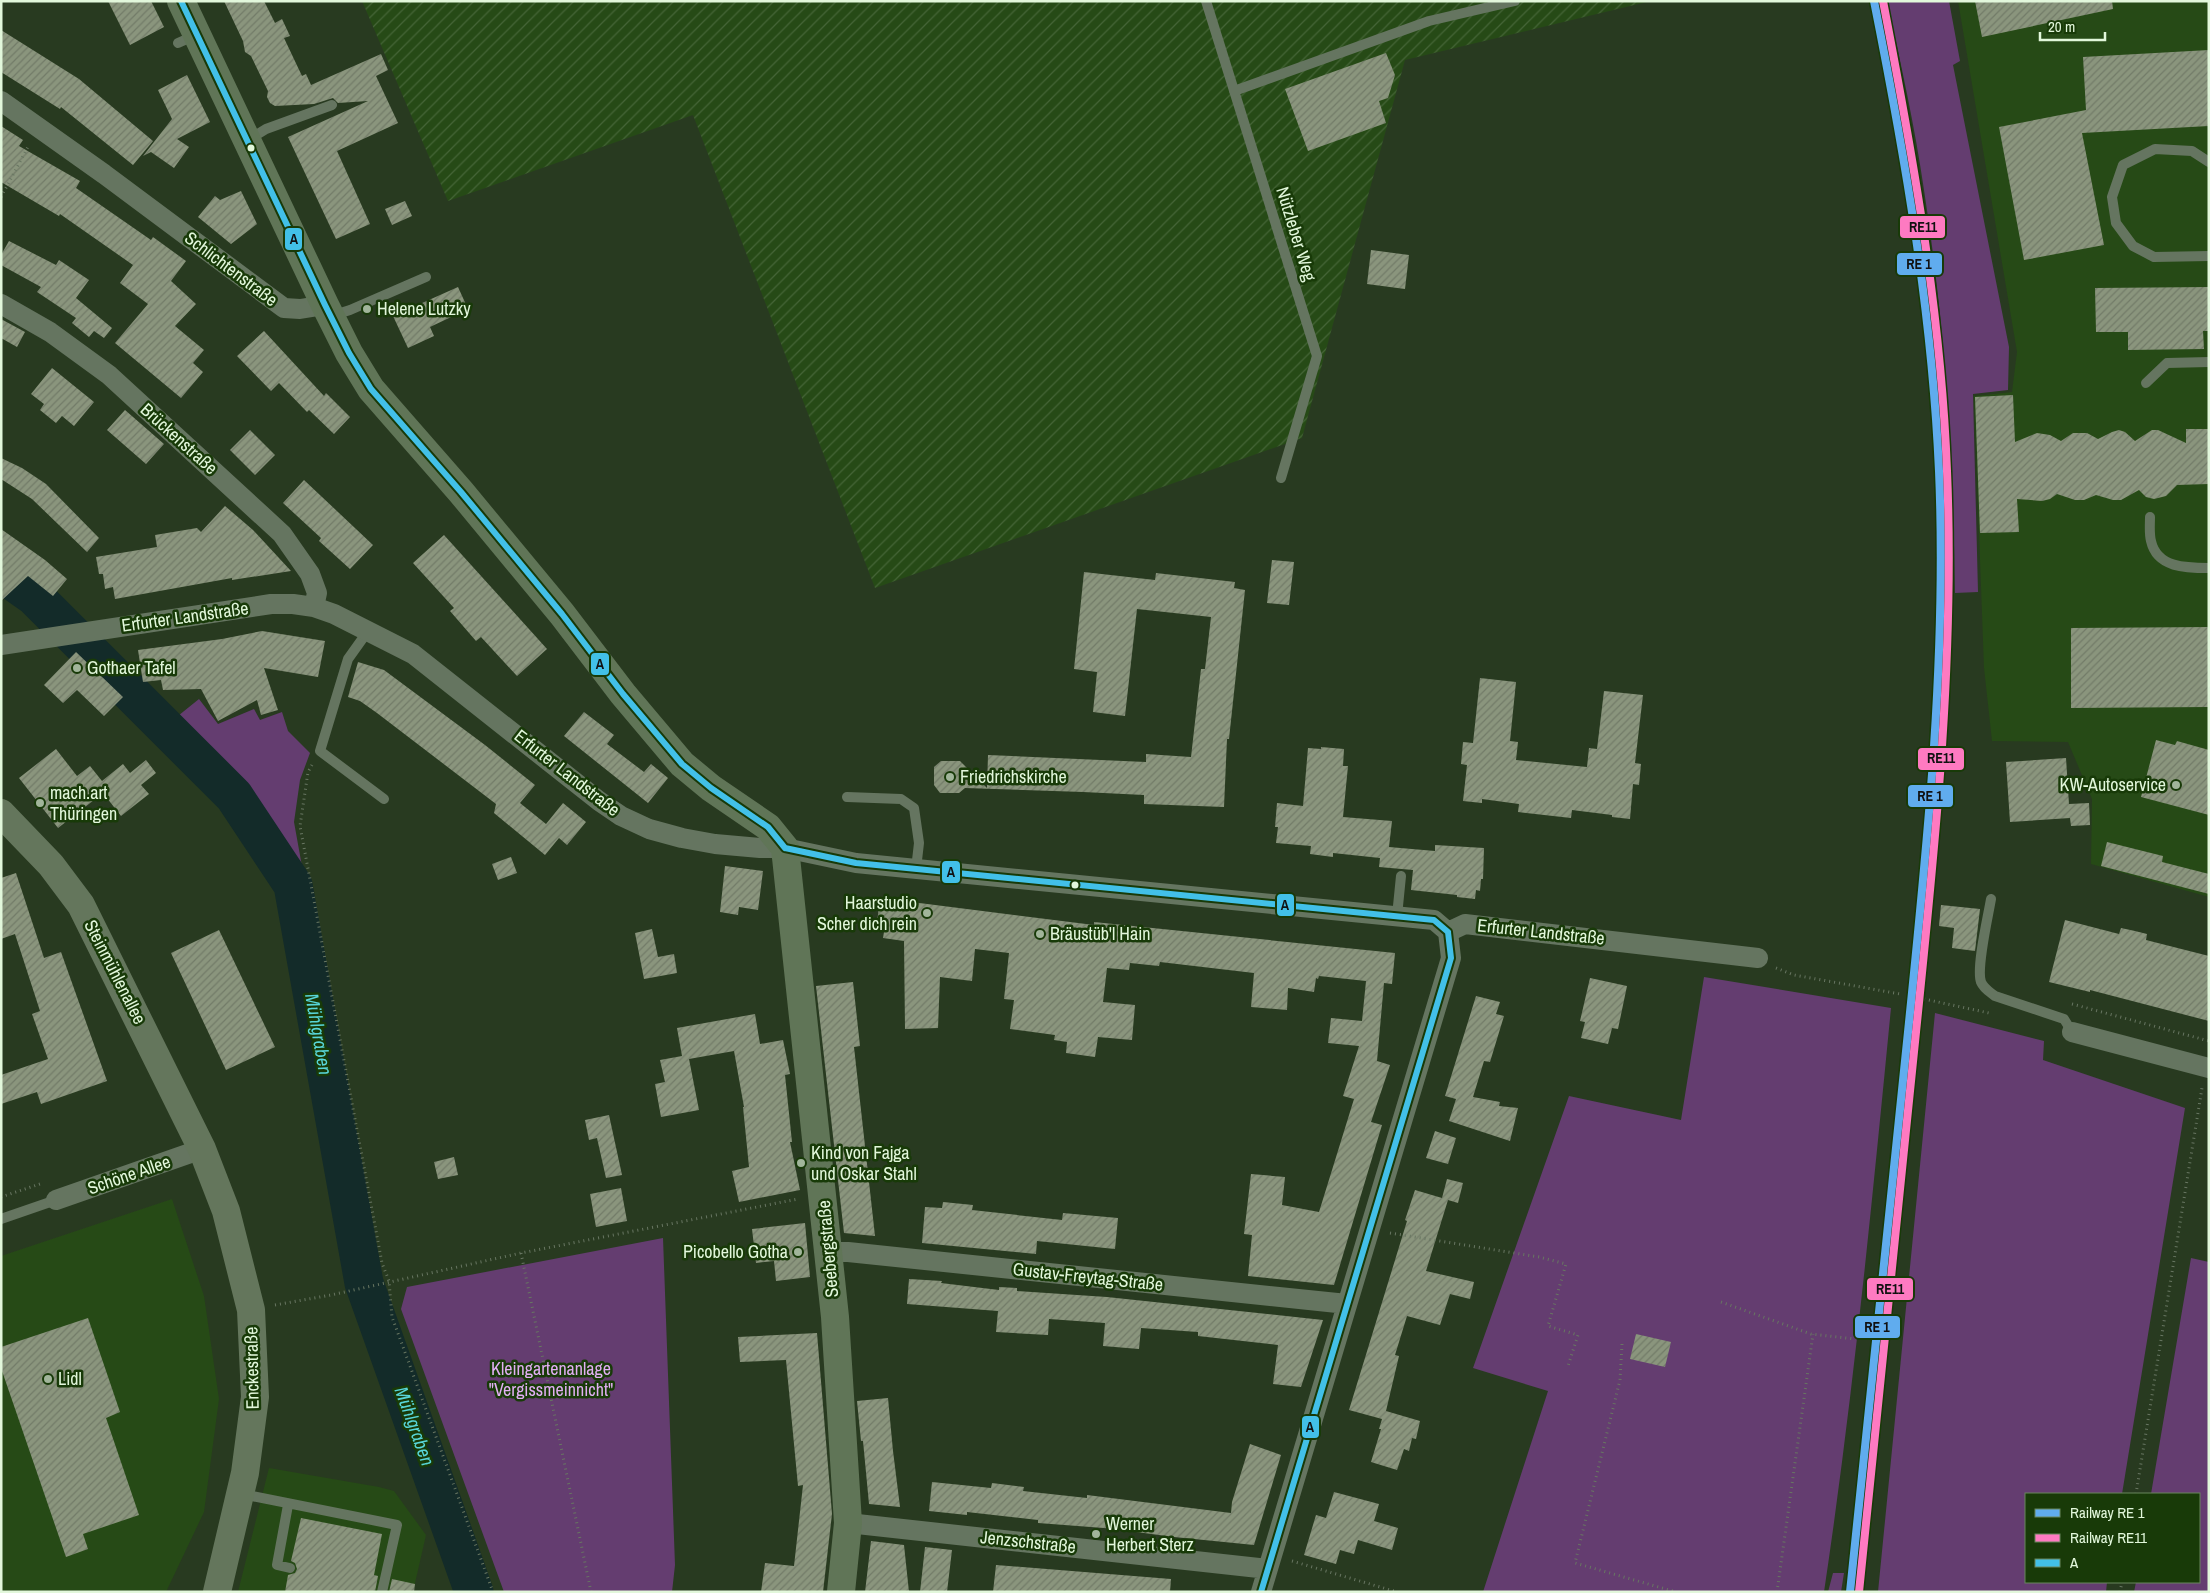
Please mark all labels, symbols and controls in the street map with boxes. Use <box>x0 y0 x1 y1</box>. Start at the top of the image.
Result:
scale bar <box>2040 10 2105 42</box>
text: 20 m <box>2048 16 2075 37</box>
unlabelled marker <box>246 143 256 153</box>
street label: Nützleber Weg <box>1270 184 1323 285</box>
line badge: RE11 <box>1899 215 1946 239</box>
text: RE11 <box>1909 218 1938 236</box>
street label: Schlichtenstraße <box>180 225 283 312</box>
line badge: A <box>284 227 303 251</box>
text: A <box>290 230 299 248</box>
line badge: RE 1 <box>1896 252 1943 276</box>
text: RE 1 <box>1906 255 1932 273</box>
place label: Helene Lutzky <box>377 296 471 321</box>
marker: Helene Lutzky <box>361 303 373 315</box>
street label: Brückenstraße <box>135 397 223 480</box>
street label: Erfurter Landstraße <box>120 595 250 638</box>
line badge: A <box>590 652 610 676</box>
place label: Gothaer Tafel <box>87 655 176 680</box>
text: A <box>596 655 605 673</box>
marker: Gothaer Tafel <box>71 662 83 674</box>
street label: Erfurter Landstraße <box>509 723 625 822</box>
line badge: RE11 <box>1917 747 1965 771</box>
text: RE11 <box>1927 749 1956 767</box>
place label: Friedrichskirche <box>960 764 1067 789</box>
marker: Friedrichskirche <box>944 771 956 783</box>
place label: KW-Autoservice <box>2060 772 2166 797</box>
marker: KW-Autoservice <box>2170 779 2182 791</box>
place label: mach.art Thüringen <box>50 780 117 826</box>
line badge: RE 1 <box>1907 784 1954 808</box>
text: RE 1 <box>1917 787 1943 805</box>
marker: mach.art Thüringen <box>34 797 46 809</box>
line badge: A <box>941 860 961 884</box>
text: A <box>947 863 956 881</box>
unlabelled marker <box>1070 880 1080 890</box>
place label: Haarstudio Scher dich rein <box>817 890 917 936</box>
line badge: A <box>1276 893 1295 917</box>
text: A <box>1281 896 1290 914</box>
marker: Haarstudio Scher dich rein <box>921 907 933 919</box>
street label: Erfurter Landstraße <box>1476 912 1606 951</box>
street label: Steinmühlenallee <box>78 915 152 1028</box>
place label: Bräustüb'l Hain <box>1050 921 1150 946</box>
marker: Bräustüb'l Hain <box>1034 928 1046 940</box>
water label: Mühlgraben <box>299 991 339 1077</box>
place label: Kind von Fajga und Oskar Stahl <box>811 1140 917 1186</box>
street label: Schöne Allee <box>84 1149 174 1200</box>
marker: Kind von Fajga und Oskar Stahl <box>795 1157 807 1169</box>
street label: Seebergstraße <box>811 1199 844 1299</box>
place label: Picobello Gotha <box>683 1239 788 1264</box>
marker: Picobello Gotha <box>792 1246 804 1258</box>
street label: Gustav-Freytag-Straße <box>1012 1256 1164 1297</box>
line badge: RE11 <box>1866 1277 1914 1301</box>
text: RE11 <box>1876 1280 1905 1298</box>
line badge: RE 1 <box>1854 1315 1901 1339</box>
text: RE 1 <box>1864 1318 1890 1336</box>
street label: Enckestraße <box>238 1326 265 1410</box>
park label: Kleingartenanlage "Vergissmeinnicht" <box>489 1356 613 1402</box>
place label: Lidl <box>58 1366 82 1391</box>
marker: Lidl <box>42 1373 54 1385</box>
water label: Mühlgraben <box>389 1383 441 1469</box>
line badge: A <box>1301 1415 1320 1439</box>
text: A <box>1306 1418 1315 1436</box>
legend <box>2025 1493 2200 1583</box>
text: Railway RE 1 <box>2070 1502 2145 1523</box>
place label: Werner Herbert Sterz <box>1106 1511 1194 1557</box>
street label: Jenzschstraße <box>979 1524 1077 1559</box>
text: Railway RE11 <box>2070 1527 2147 1548</box>
marker: Werner Herbert Sterz <box>1090 1528 1102 1540</box>
text: A <box>2069 1552 2079 1573</box>

